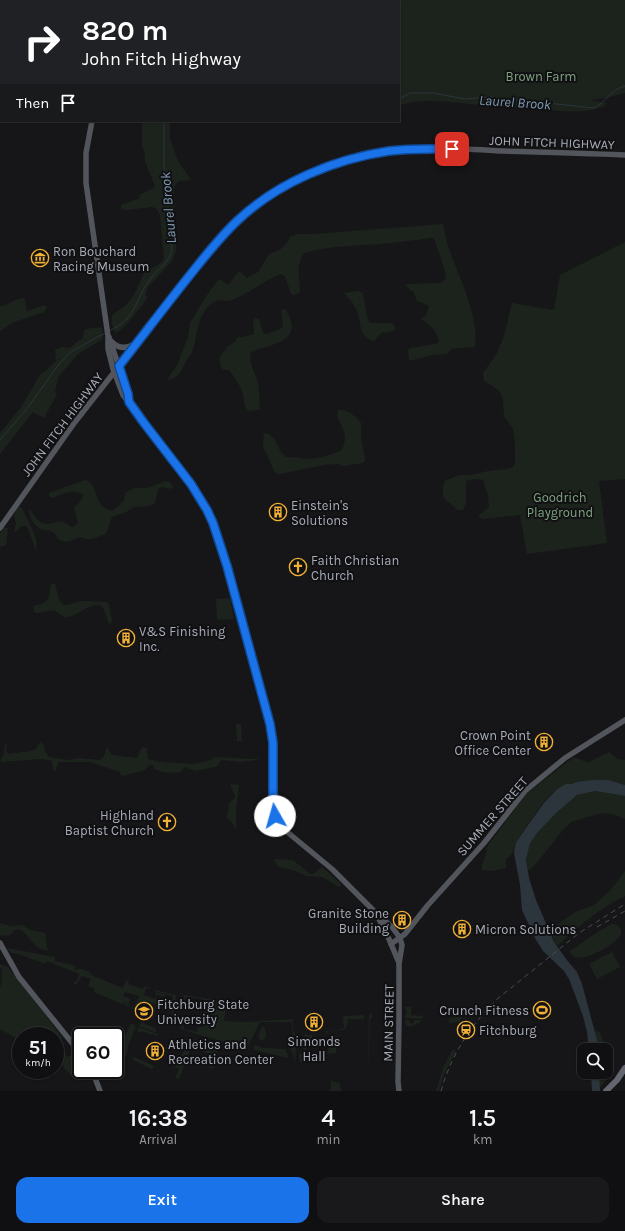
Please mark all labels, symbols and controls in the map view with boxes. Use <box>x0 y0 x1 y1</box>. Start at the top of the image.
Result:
text: 820 m <box>82 14 168 47</box>
icon: right <box>16 16 68 68</box>
text: John Fitch Highway <box>82 48 241 70</box>
park label: Brown Farm <box>506 69 576 84</box>
icon: arrive <box>57 92 79 114</box>
water label: Laurel Brook <box>479 92 552 114</box>
text: Then <box>16 94 49 112</box>
pin <box>435 132 469 166</box>
street label: JOHN FITCH HIGHWAY <box>489 133 615 152</box>
icon: arrive <box>441 138 463 160</box>
water label: Laurel Brook <box>157 171 180 245</box>
place label: Ron Bouchard Racing Museum <box>53 244 149 274</box>
museum icon: Ron Bouchard Racing Museum <box>30 248 50 268</box>
street label: JOHN FITCH HIGHWAY <box>19 370 106 479</box>
park label: Goodrich Playground <box>527 490 593 520</box>
place label: Einstein's Solutions <box>291 498 349 528</box>
building icon: Einstein's Solutions <box>268 502 288 522</box>
place label: Faith Christian Church <box>311 553 399 583</box>
church icon: Faith Christian Church <box>288 557 308 577</box>
place label: V&S Finishing Inc. <box>139 624 226 654</box>
building icon: V&S Finishing Inc. <box>116 628 136 648</box>
place label: Crown Point Office Center <box>455 728 531 758</box>
building icon: Crown Point Office Center <box>534 732 554 752</box>
street label: SUMMER STREET <box>454 773 531 859</box>
position arrow <box>254 795 296 837</box>
place label: Highland Baptist Church <box>65 808 154 838</box>
church icon: Highland Baptist Church <box>157 812 177 832</box>
place label: Granite Stone Building <box>308 906 390 936</box>
building icon: Granite Stone Building <box>392 910 412 930</box>
building icon: Micron Solutions <box>452 919 472 939</box>
place label: Micron Solutions <box>475 922 577 937</box>
street label: MAIN STREET <box>380 984 397 1062</box>
place label: Fitchburg State University <box>157 997 249 1027</box>
sports icon: Crunch Fitness <box>532 1000 552 1020</box>
school or university icon: Fitchburg State University <box>134 1001 154 1021</box>
place label: Crunch Fitness <box>439 1003 529 1018</box>
building icon: Simonds Hall <box>304 1012 324 1032</box>
station icon: Fitchburg <box>456 1020 476 1040</box>
place label: Fitchburg <box>479 1023 537 1038</box>
speed limit sign: 60 <box>72 1027 124 1079</box>
place label: Simonds Hall <box>287 1034 341 1064</box>
text: 51 <box>29 1036 47 1059</box>
place label: Athletics and Recreation Center <box>168 1037 274 1067</box>
building icon: Athletics and Recreation Center <box>145 1041 165 1061</box>
map controls <box>577 1043 613 1079</box>
button: search <box>577 1043 613 1079</box>
text: km/h <box>25 1057 51 1069</box>
text: 16:38 <box>129 1104 188 1132</box>
text: 4 <box>321 1104 335 1132</box>
text: 1.5 <box>469 1104 496 1132</box>
text: Arrival <box>139 1132 177 1147</box>
text: min <box>316 1132 340 1147</box>
text: km <box>473 1132 492 1147</box>
button: Exit <box>16 1177 309 1223</box>
button: Share <box>317 1177 609 1223</box>

